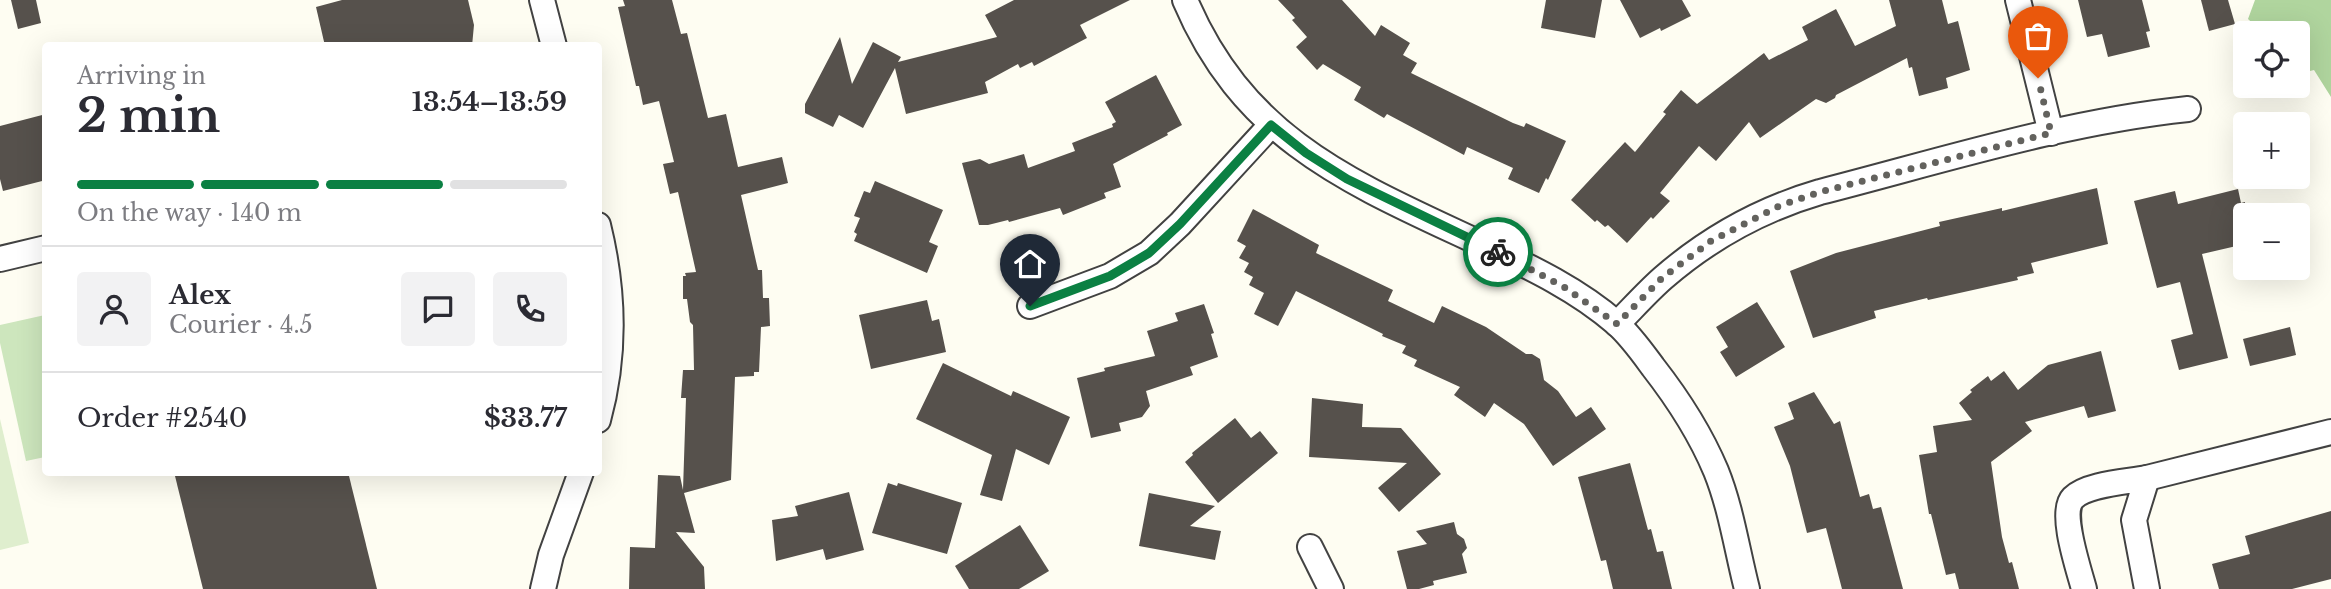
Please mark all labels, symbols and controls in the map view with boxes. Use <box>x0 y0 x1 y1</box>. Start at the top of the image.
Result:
pin <box>2008 6 2068 78</box>
icon: bag <box>2019 17 2057 55</box>
map controls <box>2233 21 2310 280</box>
button: locate <box>2233 21 2310 98</box>
text: Arriving in <box>77 62 206 90</box>
text: 13:54–13:59 <box>412 86 567 118</box>
text: 2 min <box>77 87 220 144</box>
button: + <box>2233 112 2310 189</box>
text: On the way · 140 m <box>77 199 302 227</box>
button: − <box>2233 203 2310 280</box>
courier <box>1463 217 1533 287</box>
icon: bike <box>1479 233 1517 271</box>
pin <box>1000 234 1060 306</box>
icon: home <box>1011 245 1049 283</box>
button: person <box>77 272 151 346</box>
button: chat <box>401 272 475 346</box>
button: phone <box>493 272 567 346</box>
text: Alex <box>169 279 231 311</box>
text: Courier · 4.5 <box>169 311 313 339</box>
text: Order #2540 <box>77 402 247 434</box>
text: $33.77 <box>484 402 567 434</box>

